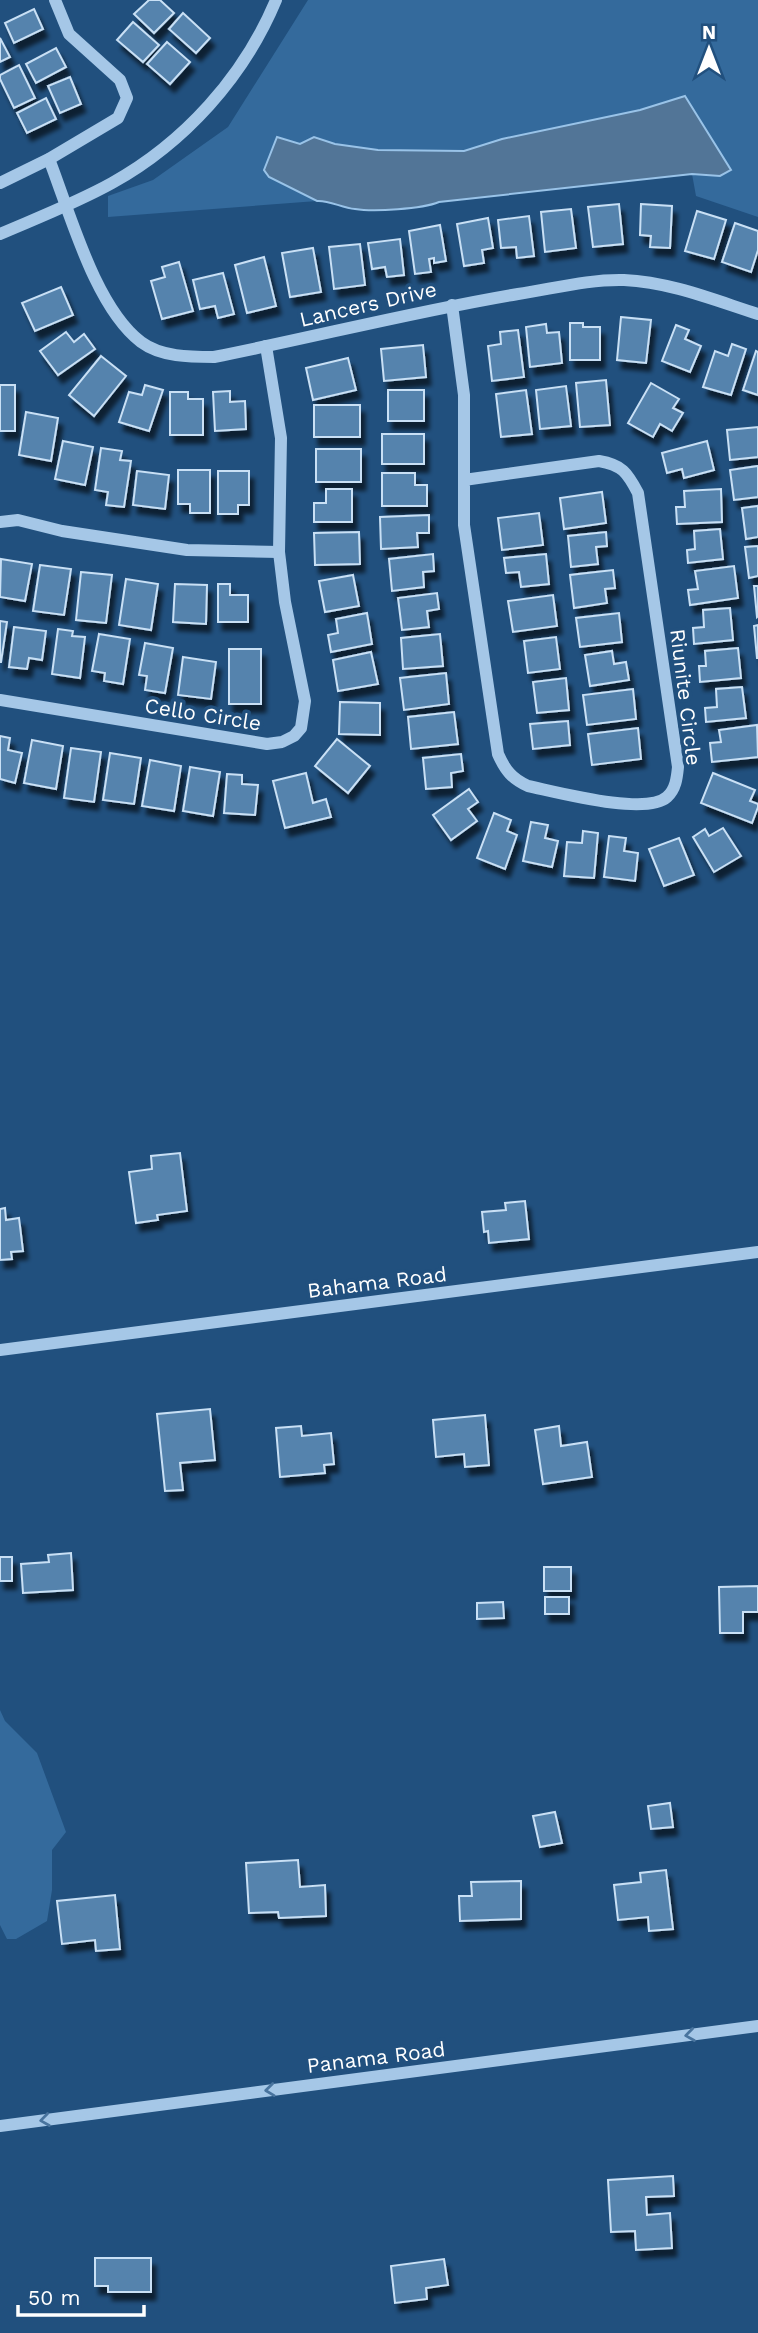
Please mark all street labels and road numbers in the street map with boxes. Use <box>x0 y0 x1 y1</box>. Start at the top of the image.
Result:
street label: Lancers Drive <box>297 276 439 332</box>
street label: Riunite Circle <box>665 627 707 767</box>
street label: Cello Circle <box>143 692 263 736</box>
street label: Bahama Road <box>306 1261 448 1303</box>
street label: Panama Road <box>305 2036 447 2078</box>

